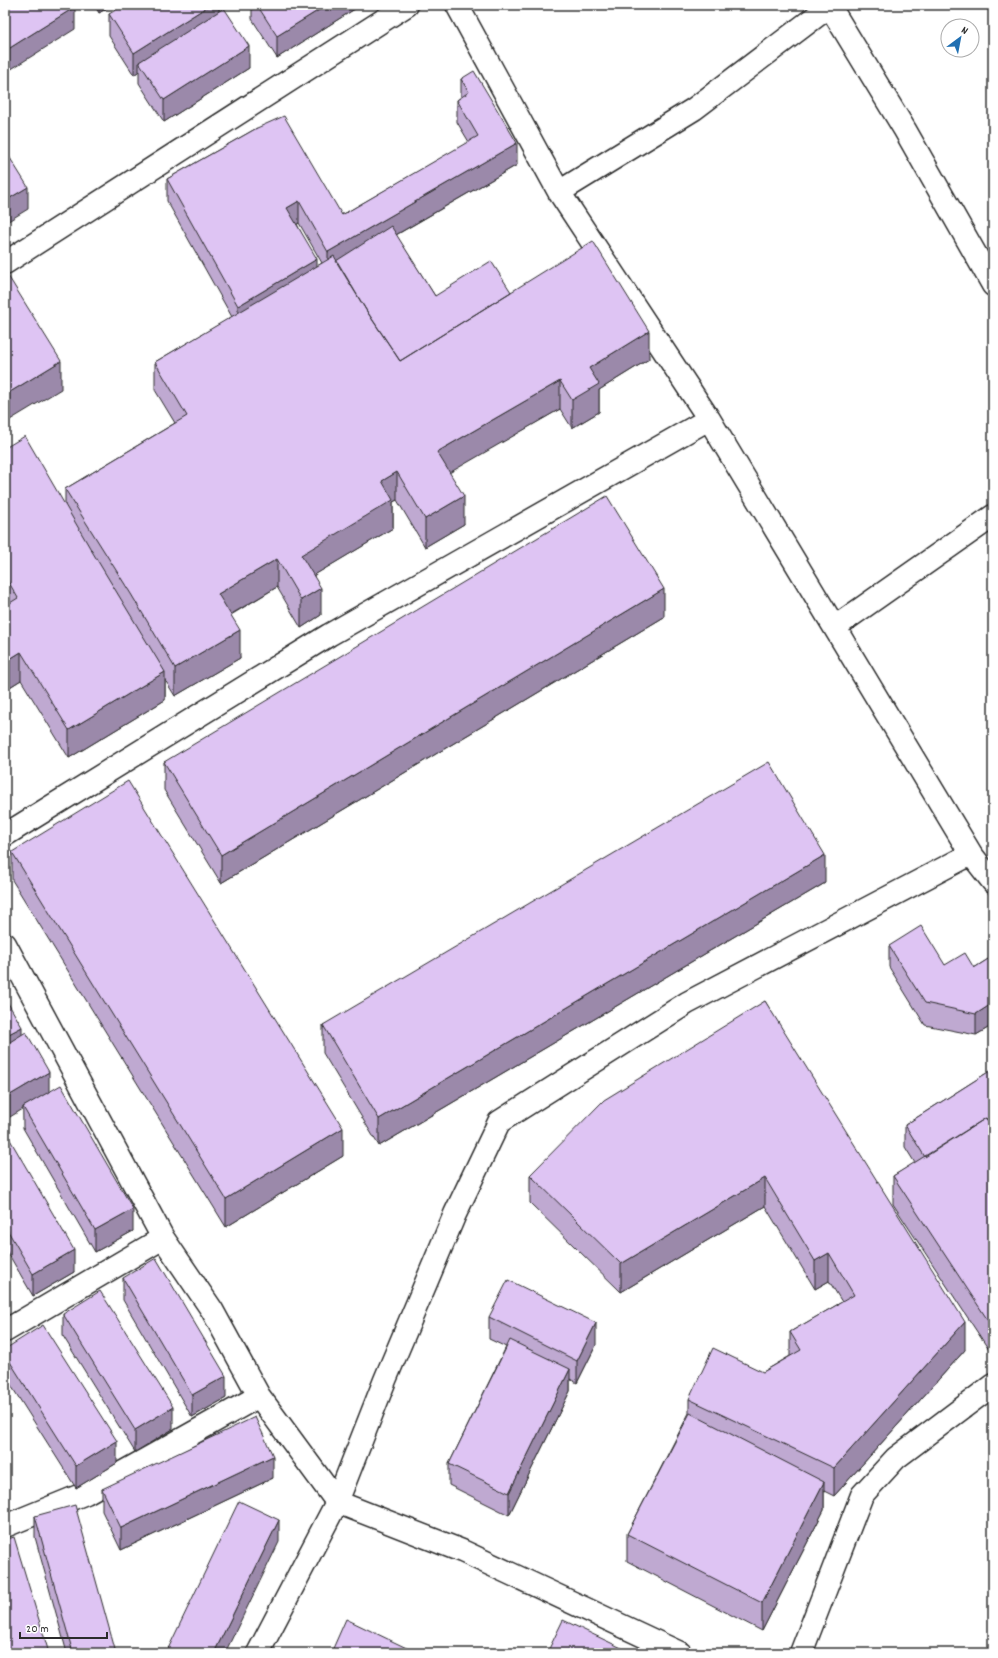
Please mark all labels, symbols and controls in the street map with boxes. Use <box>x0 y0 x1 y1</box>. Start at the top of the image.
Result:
north arrow <box>940 18 980 58</box>
text: N <box>958 23 971 40</box>
scale bar <box>20 1614 107 1640</box>
text: 20 m <box>26 1621 49 1638</box>

